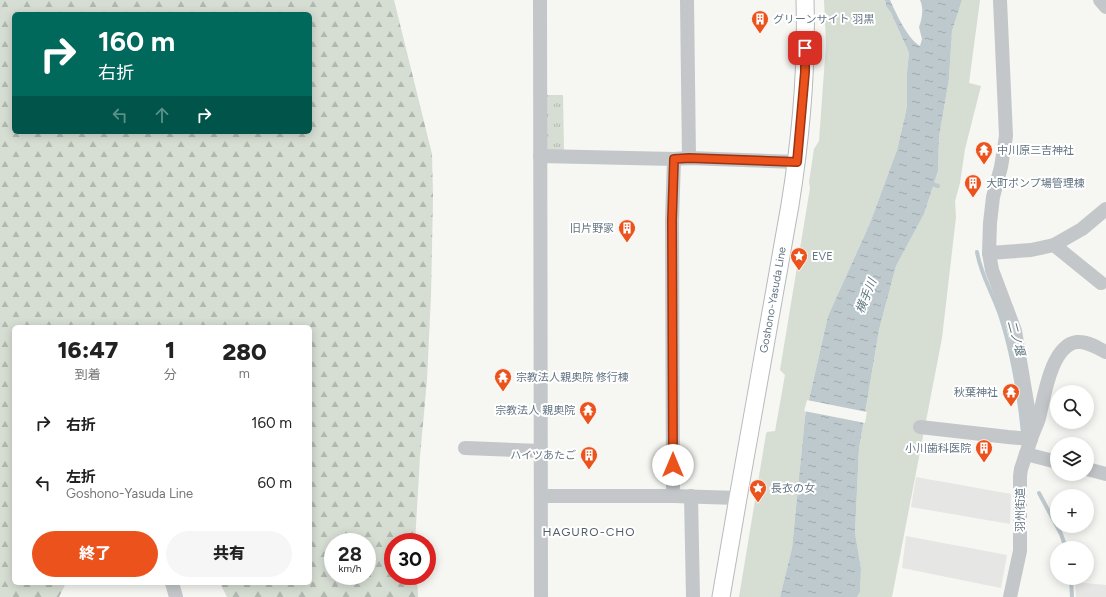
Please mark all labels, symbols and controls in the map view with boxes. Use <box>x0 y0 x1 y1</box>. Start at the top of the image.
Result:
building icon: グリーンサイト 羽黒 <box>750 9 770 34</box>
place label: グリーンサイト 羽黒 <box>773 13 874 26</box>
text: 160 m <box>98 24 175 58</box>
icon: right <box>32 28 84 80</box>
pin <box>788 31 822 65</box>
icon: arrive <box>794 37 816 59</box>
text: 右折 <box>98 62 134 84</box>
icon: left <box>109 104 131 126</box>
icon: ahead <box>151 104 173 126</box>
icon: right <box>193 104 215 126</box>
temple icon: 中川原三吉神社 <box>974 140 994 165</box>
place label: 中川原三吉神社 <box>997 144 1074 157</box>
building icon: 大町ポンプ場管理棟 <box>963 173 983 198</box>
place label: 大町ポンプ場管理棟 <box>986 177 1085 190</box>
building icon: 旧片野家 <box>617 218 637 243</box>
place label: 旧片野家 <box>570 222 614 235</box>
street label: Goshono-Yasuda Line <box>757 246 789 354</box>
place icon: EVE <box>789 246 809 271</box>
place label: EVE <box>812 250 833 263</box>
water label: 横手川 <box>853 275 880 315</box>
water label: 二ノ堰 <box>1005 319 1028 359</box>
text: 16:47 <box>57 335 118 364</box>
text: 1 <box>165 335 175 364</box>
text: 280 <box>222 337 267 366</box>
text: m <box>239 366 250 381</box>
text: 到着 <box>75 367 101 382</box>
text: 分 <box>164 367 177 382</box>
temple icon: 宗教法人親奥院 修行棟 <box>493 367 513 392</box>
place label: 宗教法人親奥院 修行棟 <box>516 371 629 384</box>
temple icon: 秋葉神社 <box>1001 382 1021 407</box>
map controls <box>1050 385 1094 585</box>
button: search <box>1050 385 1094 429</box>
place label: 秋葉神社 <box>954 386 998 399</box>
temple icon: 宗教法人 親奥院 <box>578 400 598 425</box>
place label: 宗教法人 親奥院 <box>495 404 575 417</box>
icon: right <box>32 412 54 434</box>
text: 160 m <box>251 414 292 432</box>
text: 右折 <box>66 416 96 434</box>
button: layers <box>1050 437 1094 481</box>
building icon: 小川歯科医院 <box>974 438 994 463</box>
place label: 小川歯科医院 <box>905 442 971 455</box>
position arrow <box>652 444 694 486</box>
building icon: ハイツあたご <box>579 445 599 470</box>
place label: ハイツあたご <box>510 449 576 462</box>
text: 左折 <box>66 468 96 486</box>
icon: left <box>32 472 54 494</box>
text: 60 m <box>257 474 292 492</box>
place icon: 長衣の女 <box>748 478 768 503</box>
place label: 長衣の女 <box>771 482 815 495</box>
text: Goshono-Yasuda Line <box>66 486 193 501</box>
street label: 羽州街道 <box>1014 488 1027 532</box>
button: + <box>1050 489 1094 533</box>
district label: HAGURO-CHO <box>542 525 636 539</box>
button: 終了 <box>32 531 158 577</box>
button: 共有 <box>166 531 292 577</box>
speed limit sign: 30 <box>384 533 436 585</box>
button: − <box>1050 541 1094 585</box>
text: 28 <box>338 542 362 566</box>
text: km/h <box>339 562 361 575</box>

